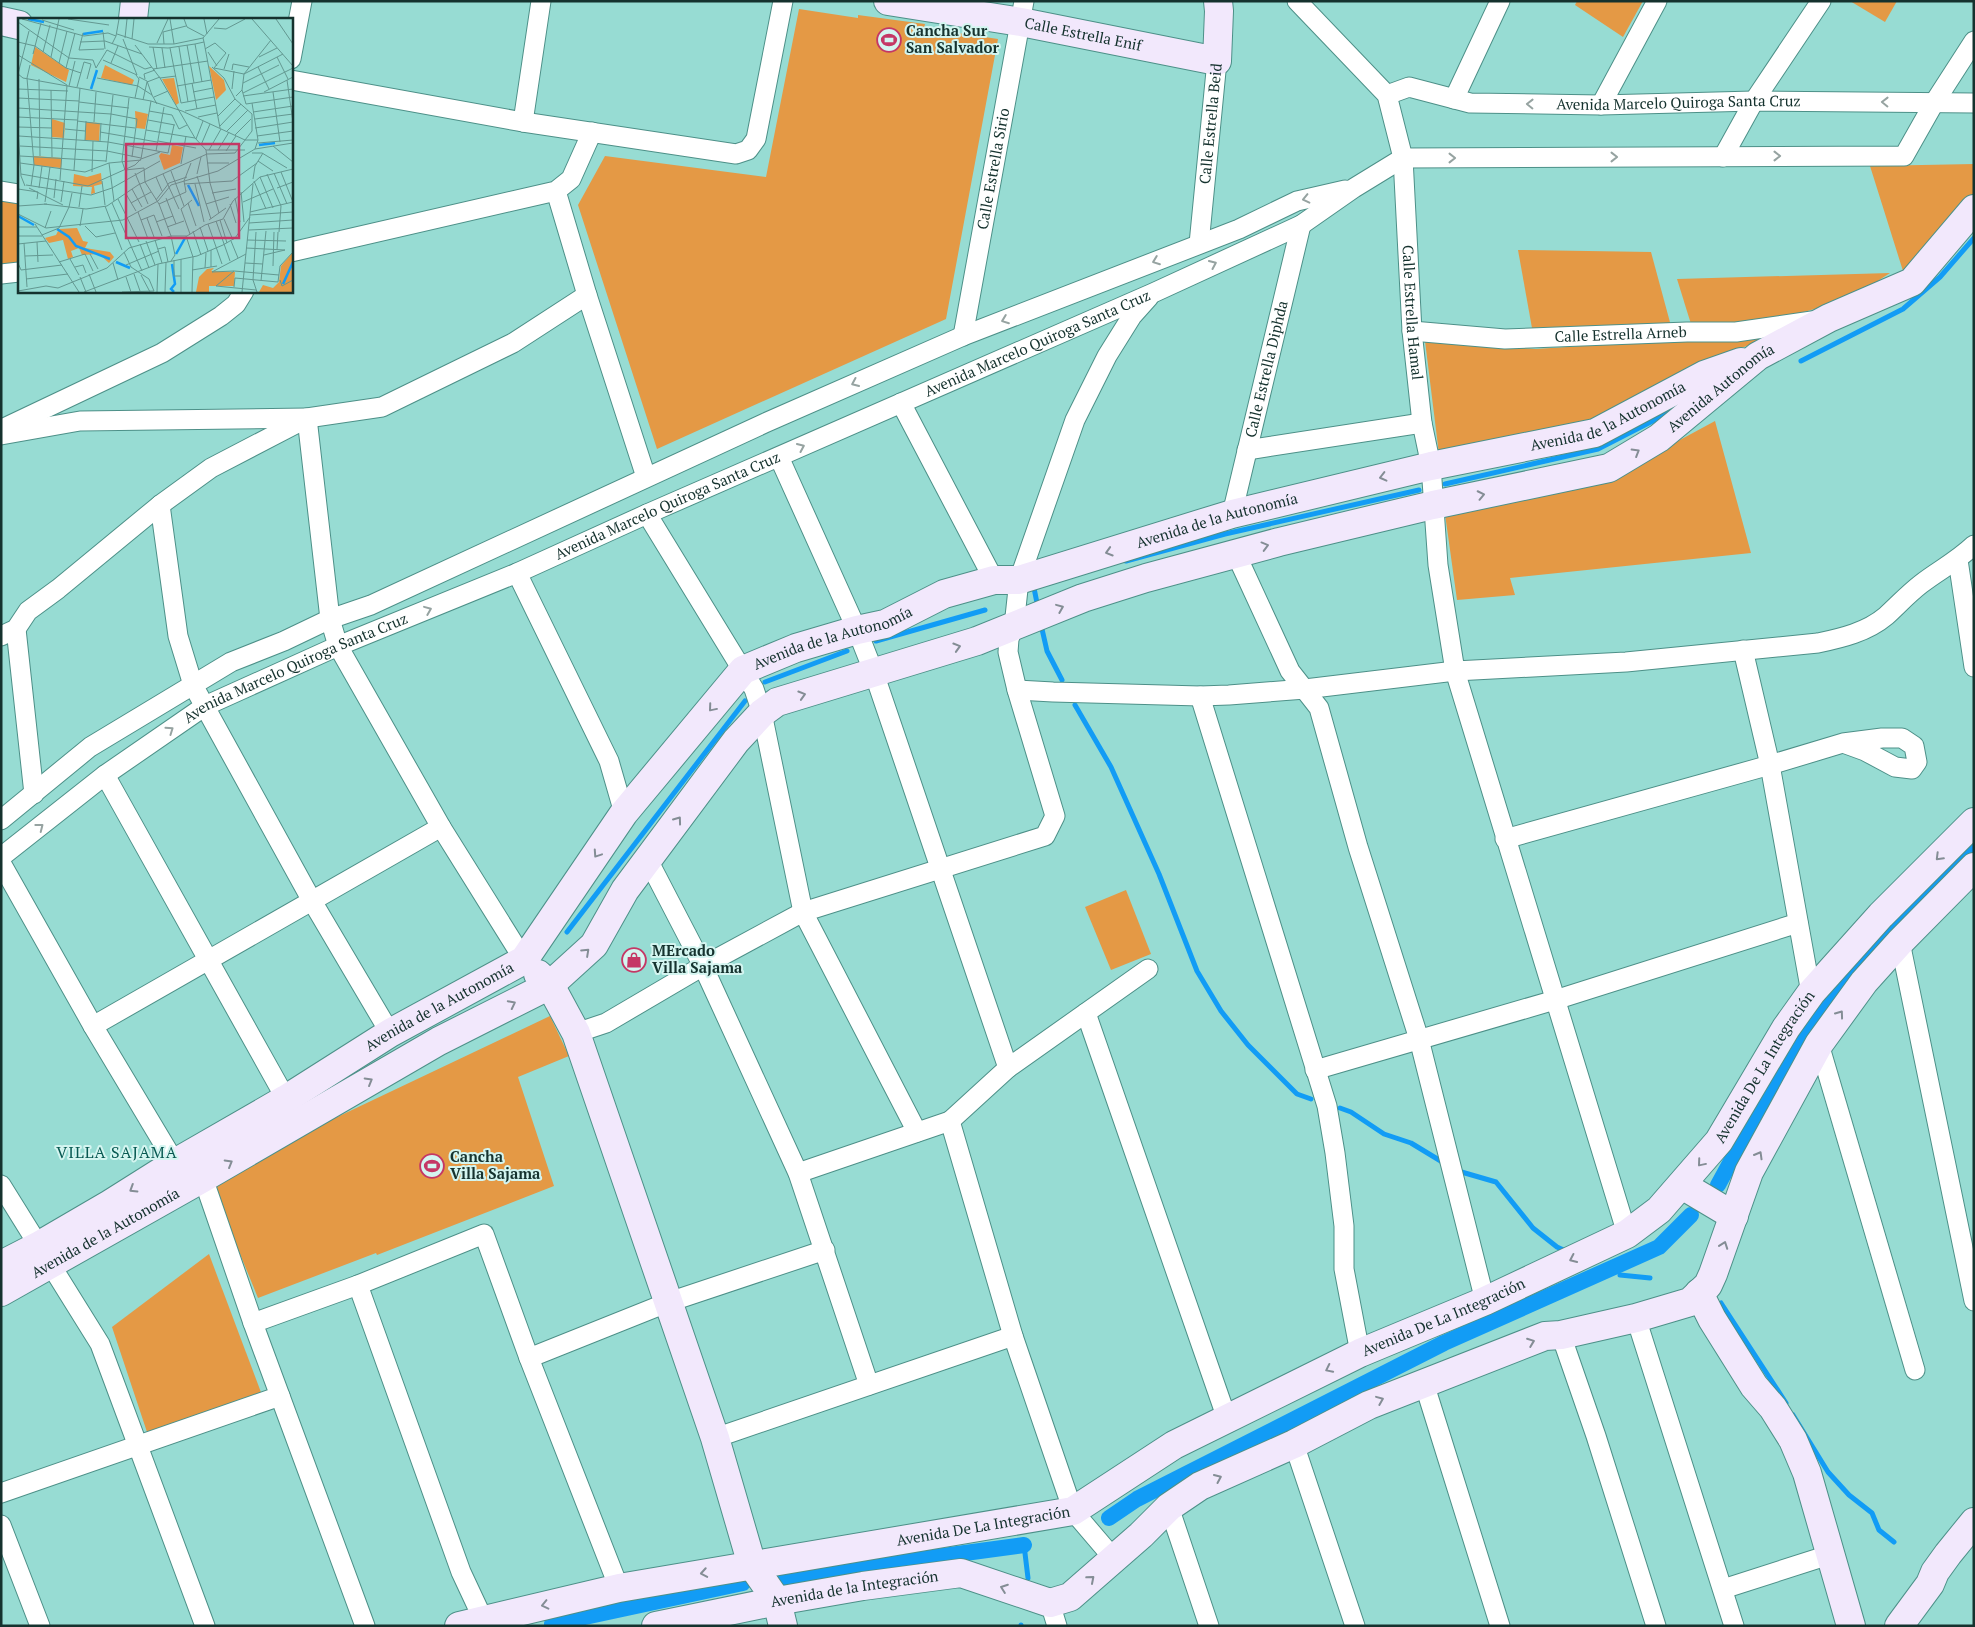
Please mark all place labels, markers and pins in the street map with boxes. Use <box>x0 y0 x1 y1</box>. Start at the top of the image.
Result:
place label: Cancha Sur San Salvador <box>906 20 999 57</box>
sports icon: Cancha Sur San Salvador <box>876 27 902 53</box>
place label: MErcado Villa Sajama <box>652 940 743 977</box>
shop icon: MErcado Villa Sajama <box>621 947 647 973</box>
place label: Cancha Villa Sajama <box>450 1146 541 1183</box>
sports icon: Cancha Villa Sajama <box>419 1153 445 1179</box>

